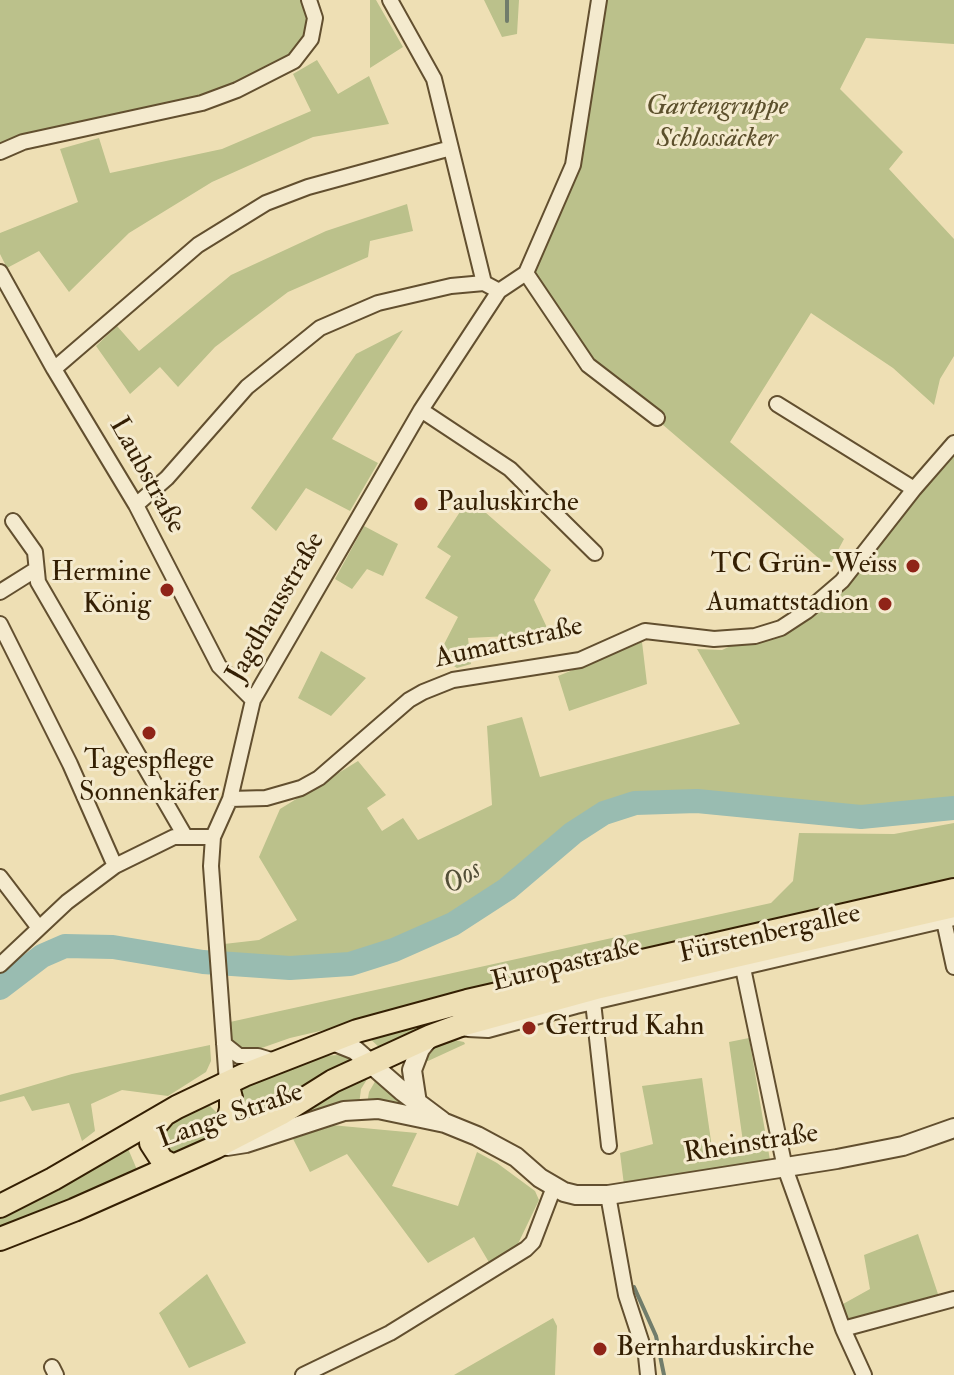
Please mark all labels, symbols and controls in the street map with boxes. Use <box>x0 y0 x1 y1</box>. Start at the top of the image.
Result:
park label: Gartengruppe Schlossäcker <box>646 91 788 157</box>
street label: Laubstraße <box>100 412 192 540</box>
place label: Pauluskirche <box>437 487 579 521</box>
marker: Pauluskirche <box>412 495 430 513</box>
street label: Jagdhausstraße <box>221 527 333 689</box>
place label: TC Grün-Weiss <box>711 549 897 583</box>
place label: Hermine König <box>51 557 151 623</box>
marker: TC Grün-Weiss <box>904 557 922 575</box>
marker: Hermine König <box>158 581 176 599</box>
place label: Aumattstadion <box>706 587 869 621</box>
marker: Aumattstadion <box>876 595 894 613</box>
street label: Aumattstraße <box>432 611 586 677</box>
marker: Tagespflege Sonnenkäfer <box>140 724 158 742</box>
place label: Tagespflege Sonnenkäfer <box>79 745 219 811</box>
water label: Oos <box>437 853 489 905</box>
street label: Fürstenbergallee <box>676 898 864 972</box>
street label: Europastraße <box>488 931 644 1001</box>
place label: Gertrud Kahn <box>545 1011 705 1045</box>
marker: Gertrud Kahn <box>520 1019 538 1037</box>
street label: Lange Straße <box>154 1077 308 1157</box>
street label: Rheinstraße <box>681 1118 821 1172</box>
place label: Bernharduskirche <box>616 1332 814 1366</box>
marker: Bernharduskirche <box>591 1340 609 1358</box>

